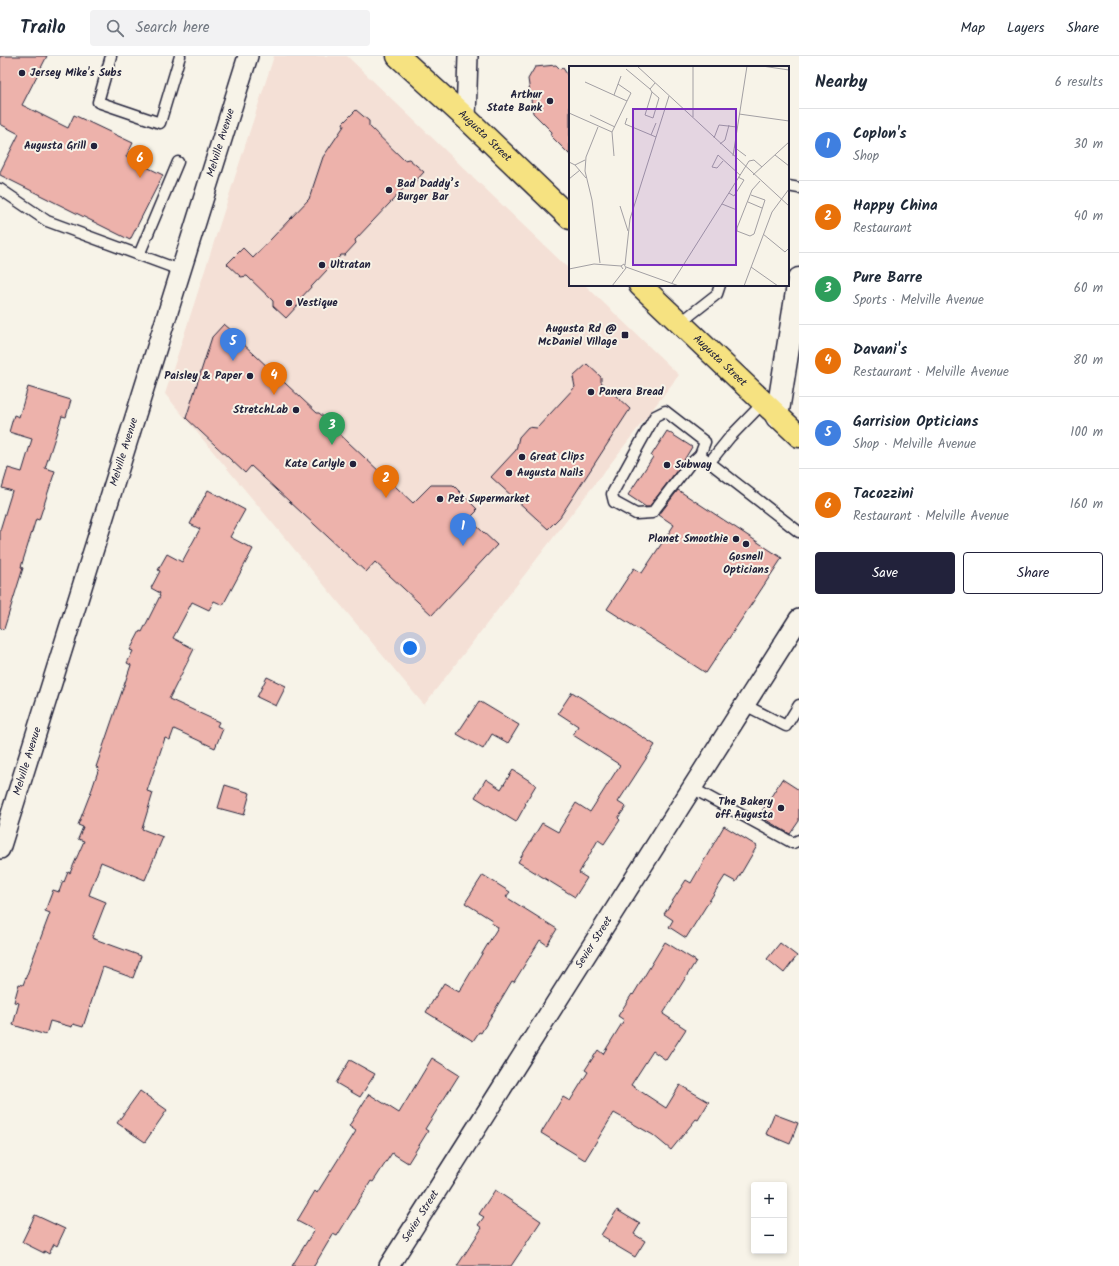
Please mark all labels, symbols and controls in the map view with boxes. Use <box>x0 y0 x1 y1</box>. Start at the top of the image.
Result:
search box <box>90 10 370 46</box>
text: Trailo <box>20 13 66 43</box>
text: Search here <box>136 16 210 40</box>
icon: search <box>104 17 126 39</box>
text: Map <box>961 17 985 39</box>
text: Layers <box>1007 17 1045 39</box>
text: Share <box>1067 17 1099 39</box>
place label: Jersey Mike's Subs <box>30 64 123 82</box>
inset map <box>569 66 789 286</box>
marker: Jersey Mike's Subs <box>17 68 27 78</box>
text: Nearby <box>815 69 867 96</box>
text: 6 results <box>1055 72 1103 93</box>
place label: Arthur State Bank <box>487 86 543 117</box>
marker: Arthur State Bank <box>545 96 555 106</box>
street label: Melville Avenue <box>202 106 240 179</box>
street label: Augusta Street <box>454 106 516 167</box>
text: Coplon's <box>853 122 907 146</box>
text: 1 <box>826 134 830 155</box>
text: 30 m <box>1074 134 1103 155</box>
place label: Augusta Grill <box>24 137 86 155</box>
marker: Augusta Grill <box>89 141 99 151</box>
pin: 6 <box>127 145 153 178</box>
text: Shop <box>853 146 879 167</box>
place label: Bad Daddy’s Burger Bar <box>397 175 460 206</box>
marker: Bad Daddy’s Burger Bar <box>384 185 394 195</box>
text: Happy China <box>853 194 938 218</box>
text: 2 <box>824 206 832 227</box>
text: 40 m <box>1074 206 1103 227</box>
text: Restaurant <box>853 218 912 239</box>
place label: Ultratan <box>330 256 371 274</box>
marker: Ultratan <box>317 260 327 270</box>
text: Pure Barre <box>853 266 922 290</box>
text: 3 <box>824 278 832 299</box>
text: 60 m <box>1074 278 1103 299</box>
text: Sports · Melville Avenue <box>853 290 984 311</box>
place label: Vestique <box>297 294 338 312</box>
marker: Vestique <box>284 298 294 308</box>
place label: Augusta Rd @ McDaniel Village <box>538 320 618 351</box>
pin: 5 <box>220 328 246 361</box>
marker: Augusta Rd @ McDaniel Village <box>620 330 630 340</box>
street label: Augusta Street <box>689 330 752 392</box>
text: Davani's <box>853 338 907 362</box>
text: 4 <box>824 350 832 371</box>
text: 80 m <box>1073 350 1103 371</box>
pin: 4 <box>261 362 287 395</box>
text: Restaurant · Melville Avenue <box>853 362 1009 383</box>
place label: Paisley & Paper <box>164 367 243 385</box>
marker: Paisley & Paper <box>245 371 255 381</box>
place label: Panera Bread <box>599 383 665 401</box>
marker: Panera Bread <box>586 387 596 397</box>
place label: StretchLab <box>233 401 288 419</box>
marker: StretchLab <box>291 405 301 415</box>
text: Garrision Opticians <box>853 410 978 434</box>
pin: 3 <box>319 412 345 445</box>
street label: Melville Avenue <box>105 415 143 488</box>
text: 5 <box>825 422 831 443</box>
text: 100 m <box>1070 422 1103 443</box>
text: Shop · Melville Avenue <box>853 434 976 455</box>
place label: Great Clips <box>530 448 585 466</box>
marker: Great Clips <box>517 452 527 462</box>
place label: Kate Carlyle <box>285 455 346 473</box>
place label: Subway <box>675 456 712 474</box>
marker: Kate Carlyle <box>348 459 358 469</box>
marker: Subway <box>662 460 672 470</box>
place label: Augusta Nails <box>517 464 584 482</box>
pin: 2 <box>373 465 399 498</box>
marker: Augusta Nails <box>504 468 514 478</box>
text: Tacozzini <box>853 482 914 506</box>
place label: Pet Supermarket <box>448 490 531 508</box>
marker: Pet Supermarket <box>435 494 445 504</box>
text: 6 <box>824 494 832 515</box>
text: 160 m <box>1070 494 1103 515</box>
text: Restaurant · Melville Avenue <box>853 506 1009 527</box>
pin: 1 <box>450 513 476 546</box>
place label: Planet Smoothie <box>648 530 729 548</box>
marker: Planet Smoothie <box>731 534 741 544</box>
marker: Gosnell Opticians <box>741 539 751 549</box>
place label: Gosnell Opticians <box>723 548 770 579</box>
button: Save <box>815 552 955 594</box>
button: Share <box>963 552 1103 594</box>
your location <box>400 638 420 658</box>
street label: Melville Avenue <box>8 725 47 798</box>
place label: The Bakery off Augusta <box>716 793 773 824</box>
marker: The Bakery off Augusta <box>776 803 786 813</box>
street label: Sevier Street <box>571 912 618 972</box>
map controls <box>751 1182 787 1254</box>
button: + <box>751 1182 787 1218</box>
street label: Sevier Street <box>397 1186 444 1246</box>
button: − <box>751 1218 787 1254</box>

